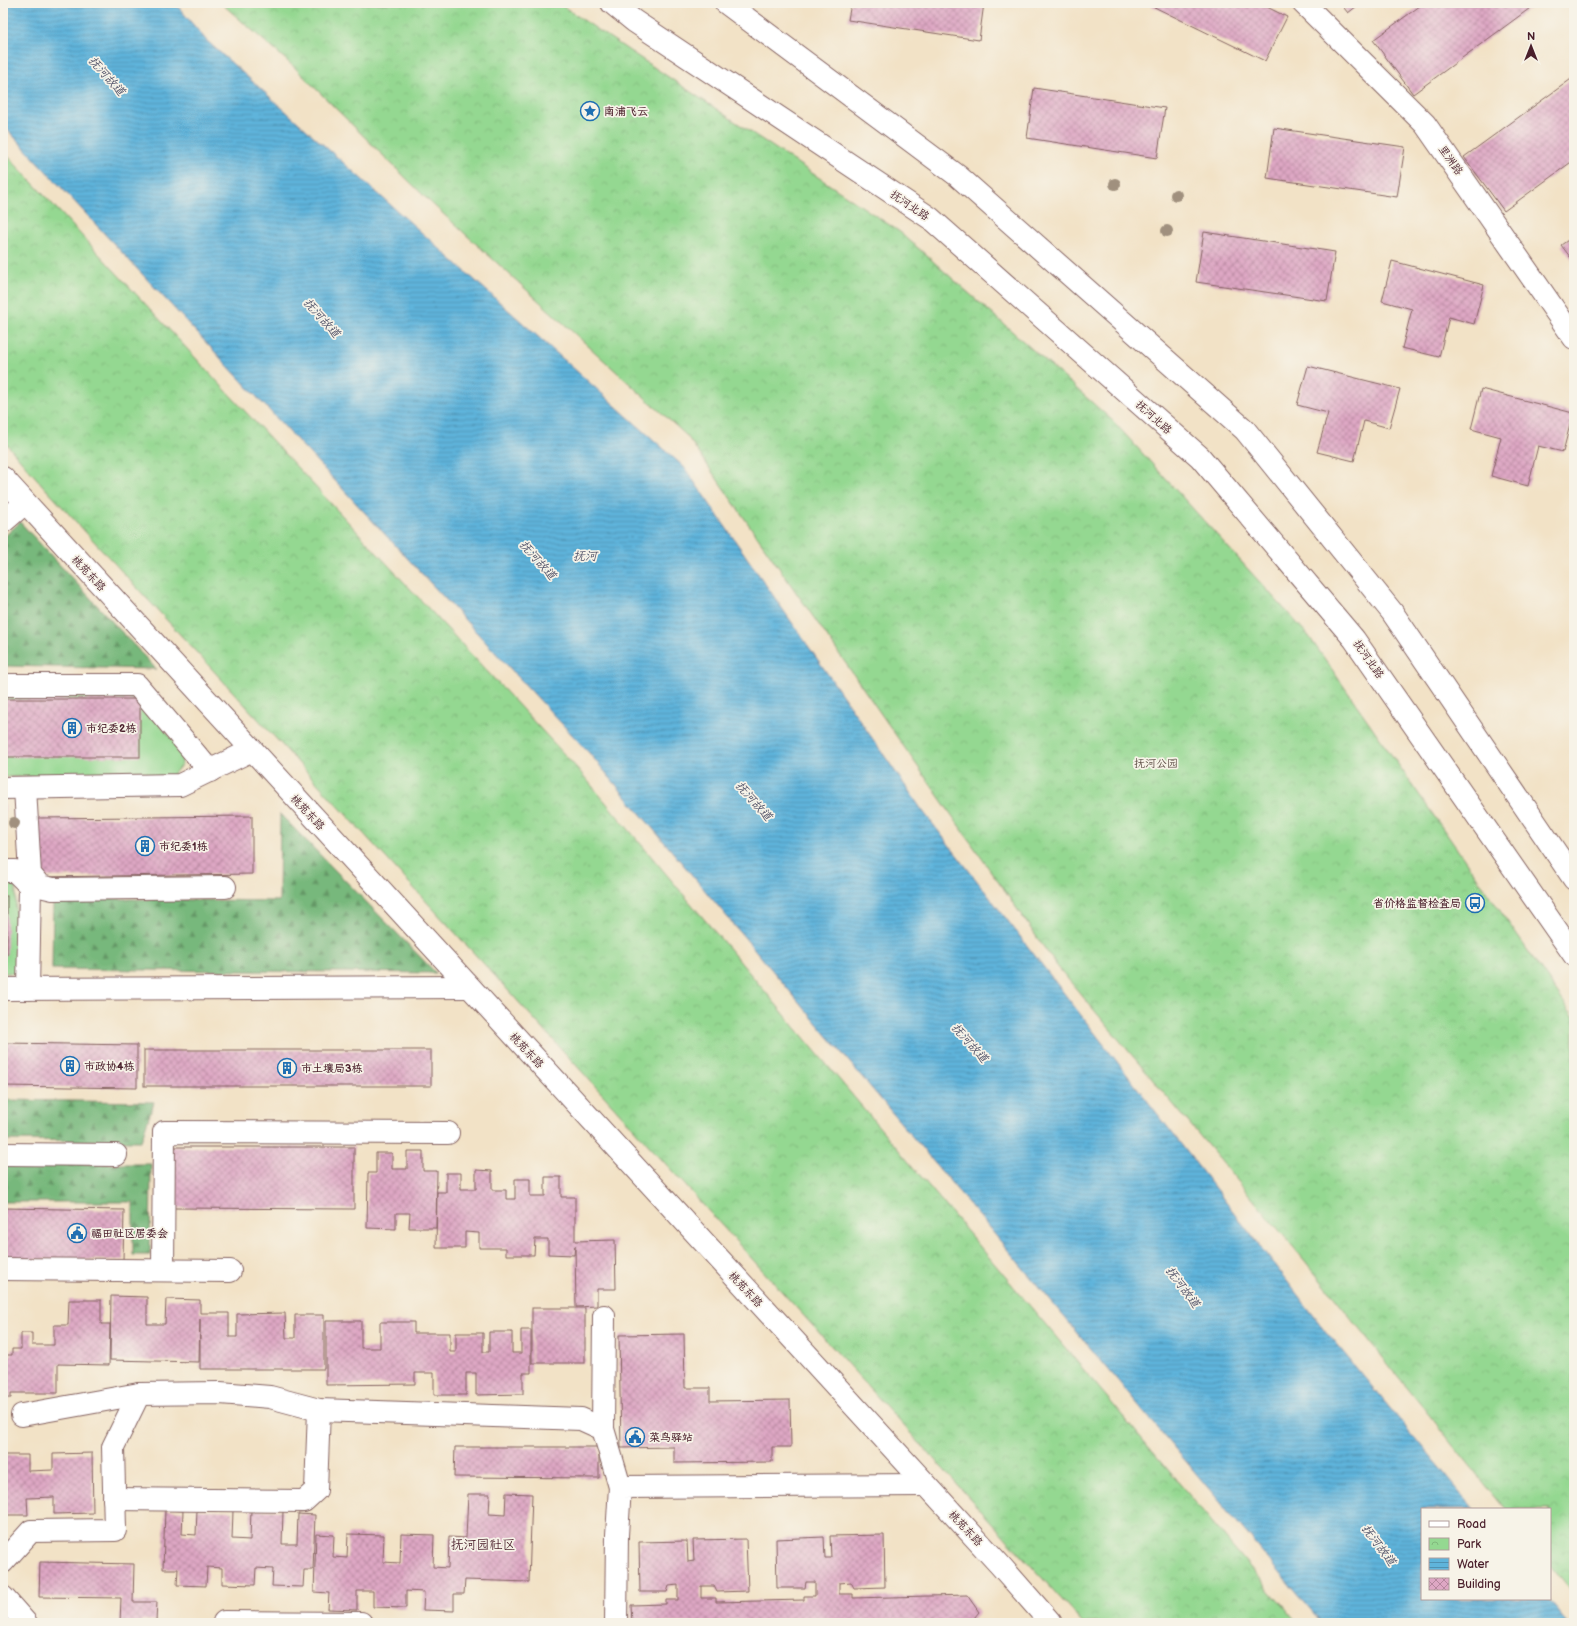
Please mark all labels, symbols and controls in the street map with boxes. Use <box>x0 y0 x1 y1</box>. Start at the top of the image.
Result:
north arrow <box>1511 26 1551 66</box>
text: N <box>1527 30 1535 43</box>
water label: 抚河故道 <box>85 53 129 100</box>
place icon: 南浦飞云 <box>579 100 601 122</box>
place label: 南浦飞云 <box>604 105 648 118</box>
street label: 里洲路 <box>1436 143 1465 178</box>
street label: 抚河北路 <box>888 188 932 223</box>
water label: 抚河故道 <box>300 295 344 342</box>
street label: 抚河北路 <box>1133 398 1174 437</box>
water label: 抚河故道 <box>516 537 560 584</box>
water label: 抚河 <box>573 549 599 564</box>
street label: 桃苑东路 <box>69 553 108 594</box>
street label: 抚河北路 <box>1351 638 1387 681</box>
building icon: 市纪委2栋 <box>61 717 83 739</box>
place label: 市纪委2栋 <box>86 722 137 735</box>
park label: 抚河公园 <box>1134 757 1178 770</box>
water label: 抚河故道 <box>732 778 776 825</box>
street label: 桃苑东路 <box>288 792 327 833</box>
building icon: 市纪委1栋 <box>134 835 156 857</box>
place label: 市纪委1栋 <box>159 840 208 853</box>
bus stop icon: 省价格监督检查局 <box>1464 892 1486 914</box>
place label: 省价格监督检查局 <box>1373 897 1461 910</box>
water label: 抚河故道 <box>948 1020 992 1067</box>
street label: 桃苑东路 <box>507 1030 546 1071</box>
building icon: 市政协4栋 <box>59 1055 81 1077</box>
building icon: 市土壤局3栋 <box>276 1057 298 1079</box>
place label: 市政协4栋 <box>84 1060 134 1073</box>
place label: 市土壤局3栋 <box>301 1062 362 1075</box>
public building icon: 福田社区居委会 <box>66 1222 88 1244</box>
place label: 福田社区居委会 <box>91 1227 168 1240</box>
water label: 抚河故道 <box>1162 1264 1204 1312</box>
street label: 桃苑东路 <box>726 1269 765 1310</box>
public building icon: 菜鸟驿站 <box>624 1426 646 1448</box>
place label: 菜鸟驿站 <box>649 1431 693 1444</box>
street label: 桃苑东路 <box>946 1508 985 1549</box>
legend <box>1421 1508 1551 1600</box>
text: Road <box>1457 1517 1486 1532</box>
water label: 抚河故道 <box>1358 1522 1400 1570</box>
district label: 抚河园社区 <box>450 1537 516 1553</box>
text: Park <box>1457 1537 1481 1552</box>
text: Water <box>1457 1557 1489 1572</box>
text: Building <box>1457 1577 1501 1592</box>

